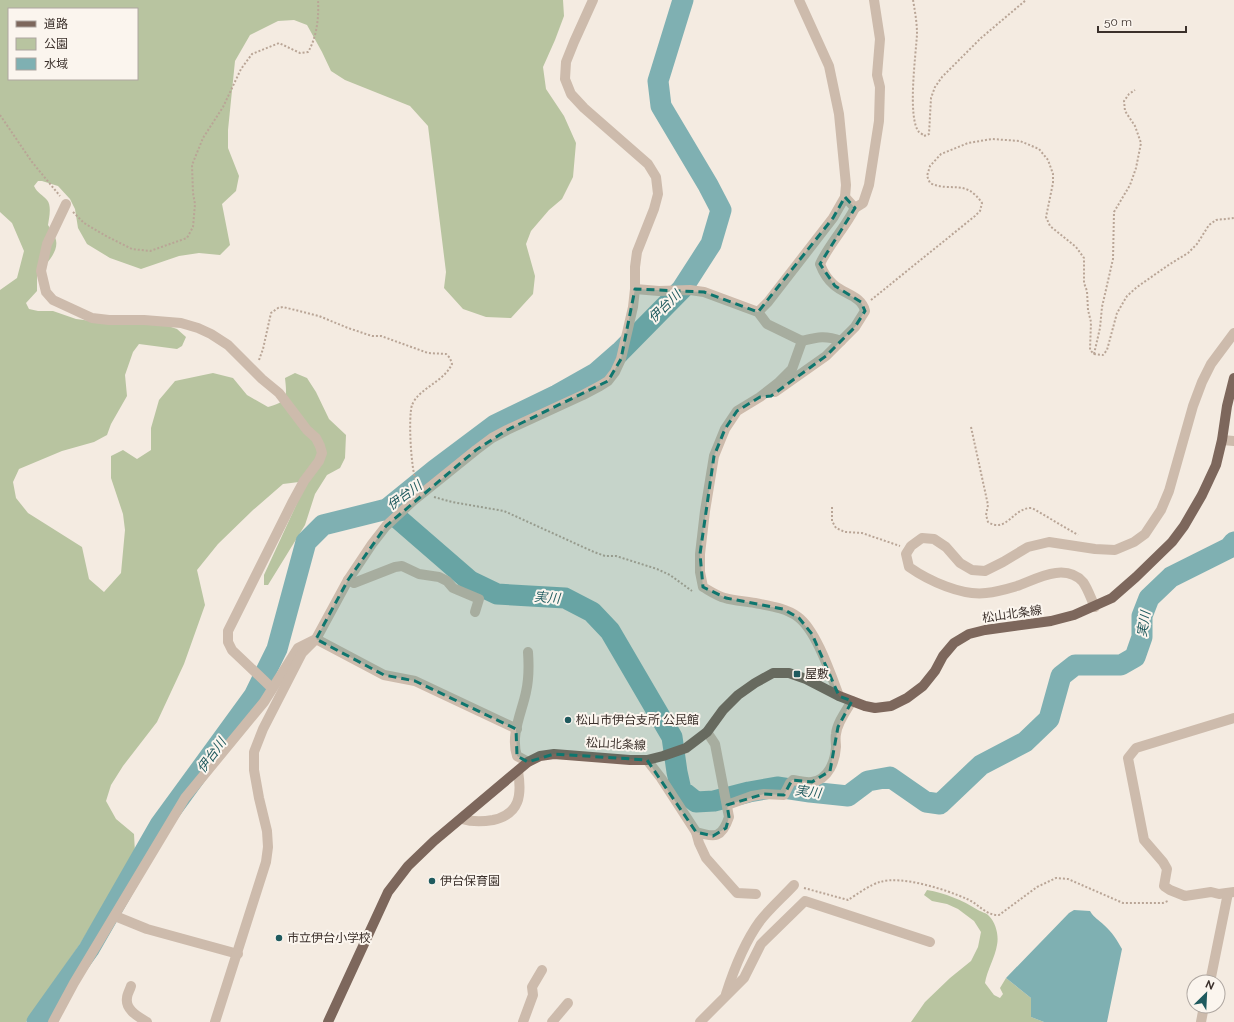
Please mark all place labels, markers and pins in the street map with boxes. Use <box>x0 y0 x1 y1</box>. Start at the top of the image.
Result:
place label: 屋敷 <box>805 667 829 681</box>
marker: 屋敷 <box>792 669 802 679</box>
place label: 松山市伊台支所 公民館 <box>576 713 699 727</box>
marker: 松山市伊台支所 公民館 <box>563 715 573 725</box>
place label: 伊台保育園 <box>440 874 500 888</box>
marker: 伊台保育園 <box>427 876 437 886</box>
place label: 市立伊台小学校 <box>287 931 371 945</box>
marker: 市立伊台小学校 <box>274 933 284 943</box>

